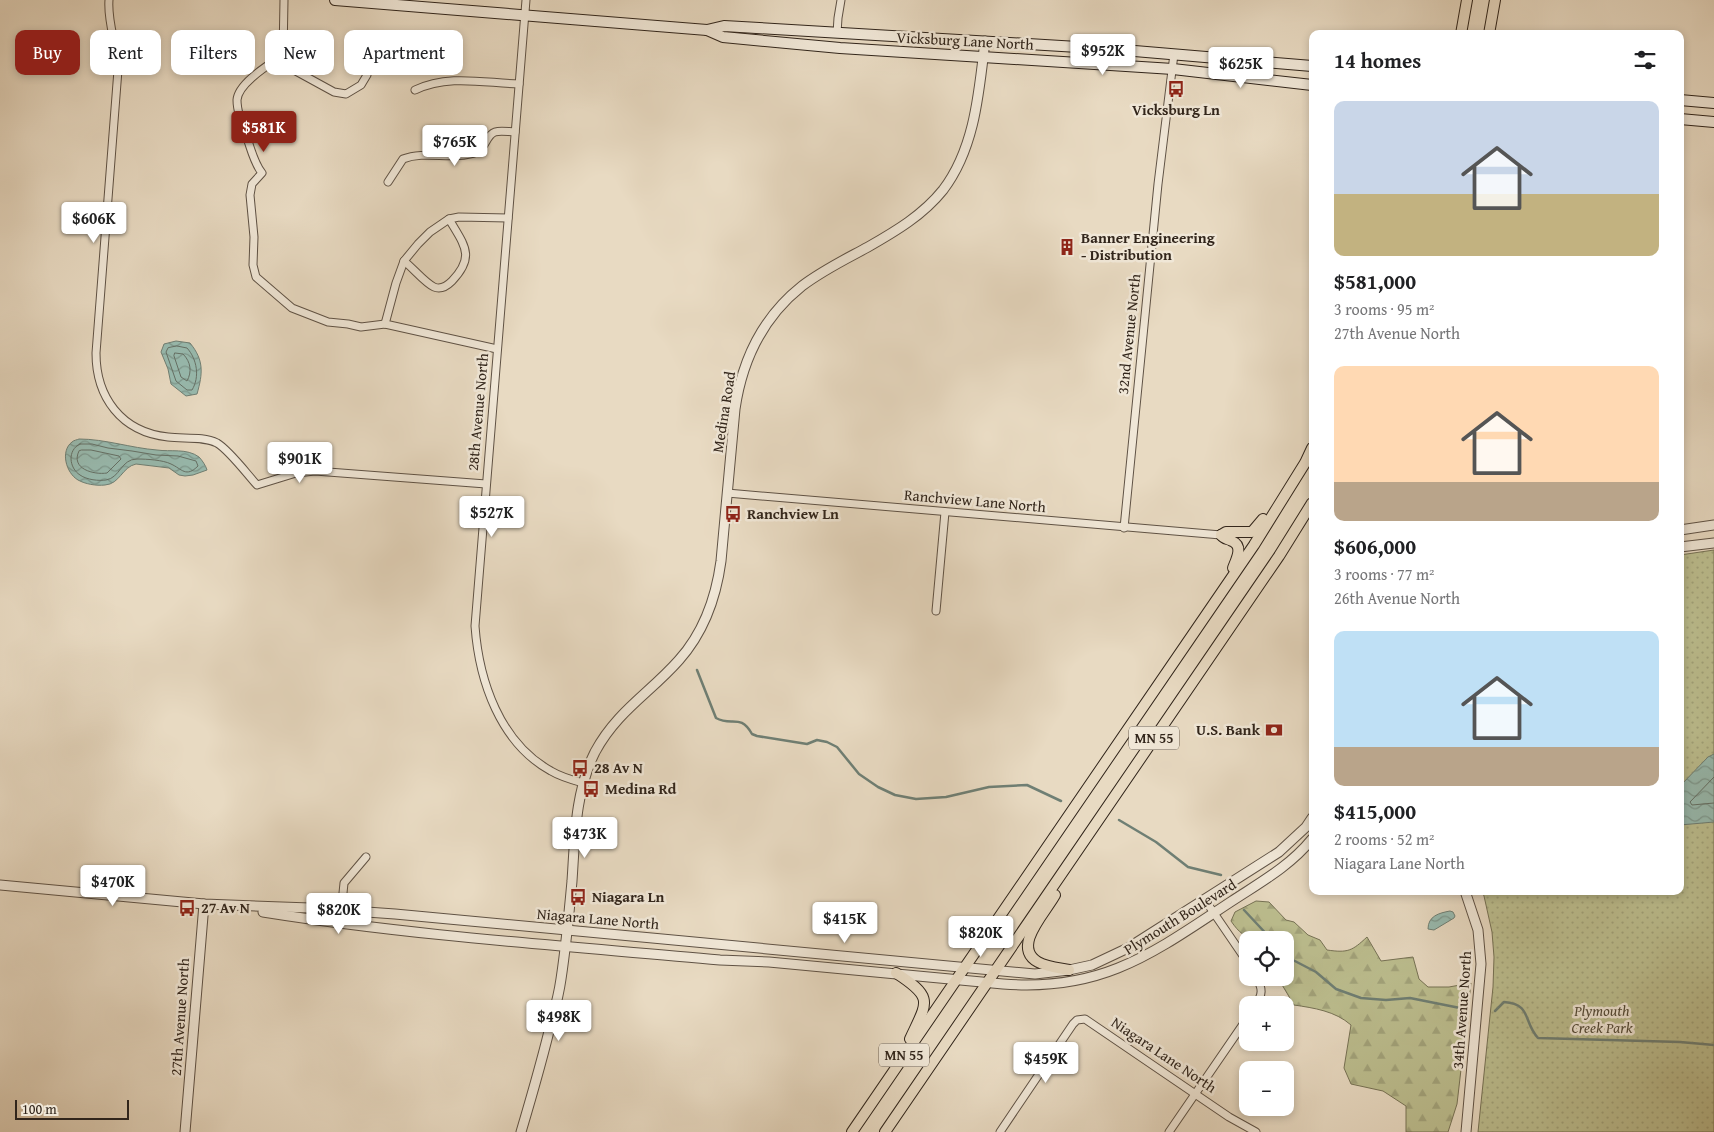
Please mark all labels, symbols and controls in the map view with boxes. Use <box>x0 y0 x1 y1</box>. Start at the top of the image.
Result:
street label: Vicksburg Lane North <box>896 26 1035 55</box>
chip: Buy <box>15 30 80 75</box>
chip: Rent <box>90 30 161 75</box>
chip: Filters <box>171 30 255 75</box>
chip: New <box>265 30 334 75</box>
chip: Apartment <box>344 30 463 75</box>
pin: $952K <box>1068 34 1138 76</box>
text: $952K <box>1081 38 1125 62</box>
text: 14 homes <box>1334 45 1421 76</box>
pin: $625K <box>1206 46 1276 89</box>
icon: filters <box>1631 46 1659 74</box>
text: $625K <box>1219 51 1263 75</box>
bus stop icon: Vicksburg Ln <box>1166 79 1186 99</box>
place label: Vicksburg Ln <box>1132 99 1220 120</box>
pin: $581K <box>229 110 299 153</box>
text: $581K <box>242 115 286 139</box>
pin: $765K <box>420 124 490 167</box>
text: $765K <box>433 129 477 153</box>
icon: home <box>1452 133 1542 223</box>
pin: $606K <box>59 202 129 244</box>
text: $606K <box>72 206 116 230</box>
place label: Banner Engineering - Distribution <box>1081 227 1215 265</box>
building icon: Banner Engineering - Distribution <box>1057 237 1077 257</box>
text: $581,000 <box>1334 266 1416 297</box>
street label: 32nd Avenue North <box>1112 272 1145 395</box>
text: 3 rooms · 95 m² <box>1334 297 1434 321</box>
text: 27th Avenue North <box>1334 321 1460 345</box>
street label: 28th Avenue North <box>462 352 493 472</box>
street label: Medina Road <box>707 370 740 454</box>
icon: home <box>1452 398 1542 488</box>
pin: $901K <box>265 442 335 484</box>
text: $901K <box>278 446 322 470</box>
street label: Ranchview Lane North <box>903 484 1047 517</box>
pin: $527K <box>457 496 527 538</box>
text: $527K <box>470 500 514 524</box>
place label: Ranchview Ln <box>747 503 839 524</box>
bus stop icon: Ranchview Ln <box>723 504 743 524</box>
text: $606,000 <box>1334 531 1416 562</box>
text: 3 rooms · 77 m² <box>1334 562 1434 586</box>
text: 26th Avenue North <box>1334 586 1460 610</box>
icon: home <box>1452 663 1542 753</box>
place label: U.S. Bank <box>1196 719 1260 740</box>
bank icon: U.S. Bank <box>1264 720 1284 740</box>
road number: MN 55 <box>1129 726 1179 750</box>
place label: 28 Av N <box>594 757 643 778</box>
bus stop icon: 28 Av N <box>570 758 590 778</box>
place label: Medina Rd <box>605 778 677 799</box>
bus stop icon: Medina Rd <box>581 779 601 799</box>
text: $415,000 <box>1334 796 1416 827</box>
pin: $473K <box>550 816 620 859</box>
text: $473K <box>563 821 607 845</box>
text: 2 rooms · 52 m² <box>1334 827 1434 851</box>
text: Niagara Lane North <box>1334 851 1465 875</box>
pin: $470K <box>78 864 148 907</box>
text: $470K <box>91 869 135 893</box>
street label: Plymouth Boulevard <box>1120 874 1240 960</box>
place label: Niagara Ln <box>592 886 665 907</box>
bus stop icon: Niagara Ln <box>568 887 588 907</box>
pin: $820K <box>304 892 374 935</box>
place label: 27 Av N <box>201 897 250 918</box>
text: $820K <box>317 897 361 921</box>
bus stop icon: 27 Av N <box>177 898 197 918</box>
pin: $415K <box>810 902 880 944</box>
street label: Niagara Lane North <box>536 903 661 934</box>
text: $415K <box>823 906 867 930</box>
pin: $820K <box>946 916 1016 958</box>
text: $820K <box>959 920 1003 944</box>
map controls <box>1239 931 1294 1116</box>
button: locate <box>1239 931 1294 986</box>
street label: 34th Avenue North <box>1447 950 1476 1070</box>
street label: 27th Avenue North <box>165 957 194 1077</box>
button: + <box>1239 996 1294 1051</box>
pin: $498K <box>524 1000 594 1042</box>
park label: Plymouth Creek Park <box>1571 1000 1633 1038</box>
text: $498K <box>537 1004 581 1028</box>
street label: Niagara Lane North <box>1108 1012 1221 1098</box>
pin: $459K <box>1011 1042 1081 1084</box>
road number: MN 55 <box>879 1044 929 1066</box>
text: $459K <box>1024 1046 1068 1070</box>
button: − <box>1239 1061 1294 1116</box>
scale bar <box>15 1097 129 1120</box>
text: 100 m <box>22 1099 57 1119</box>

